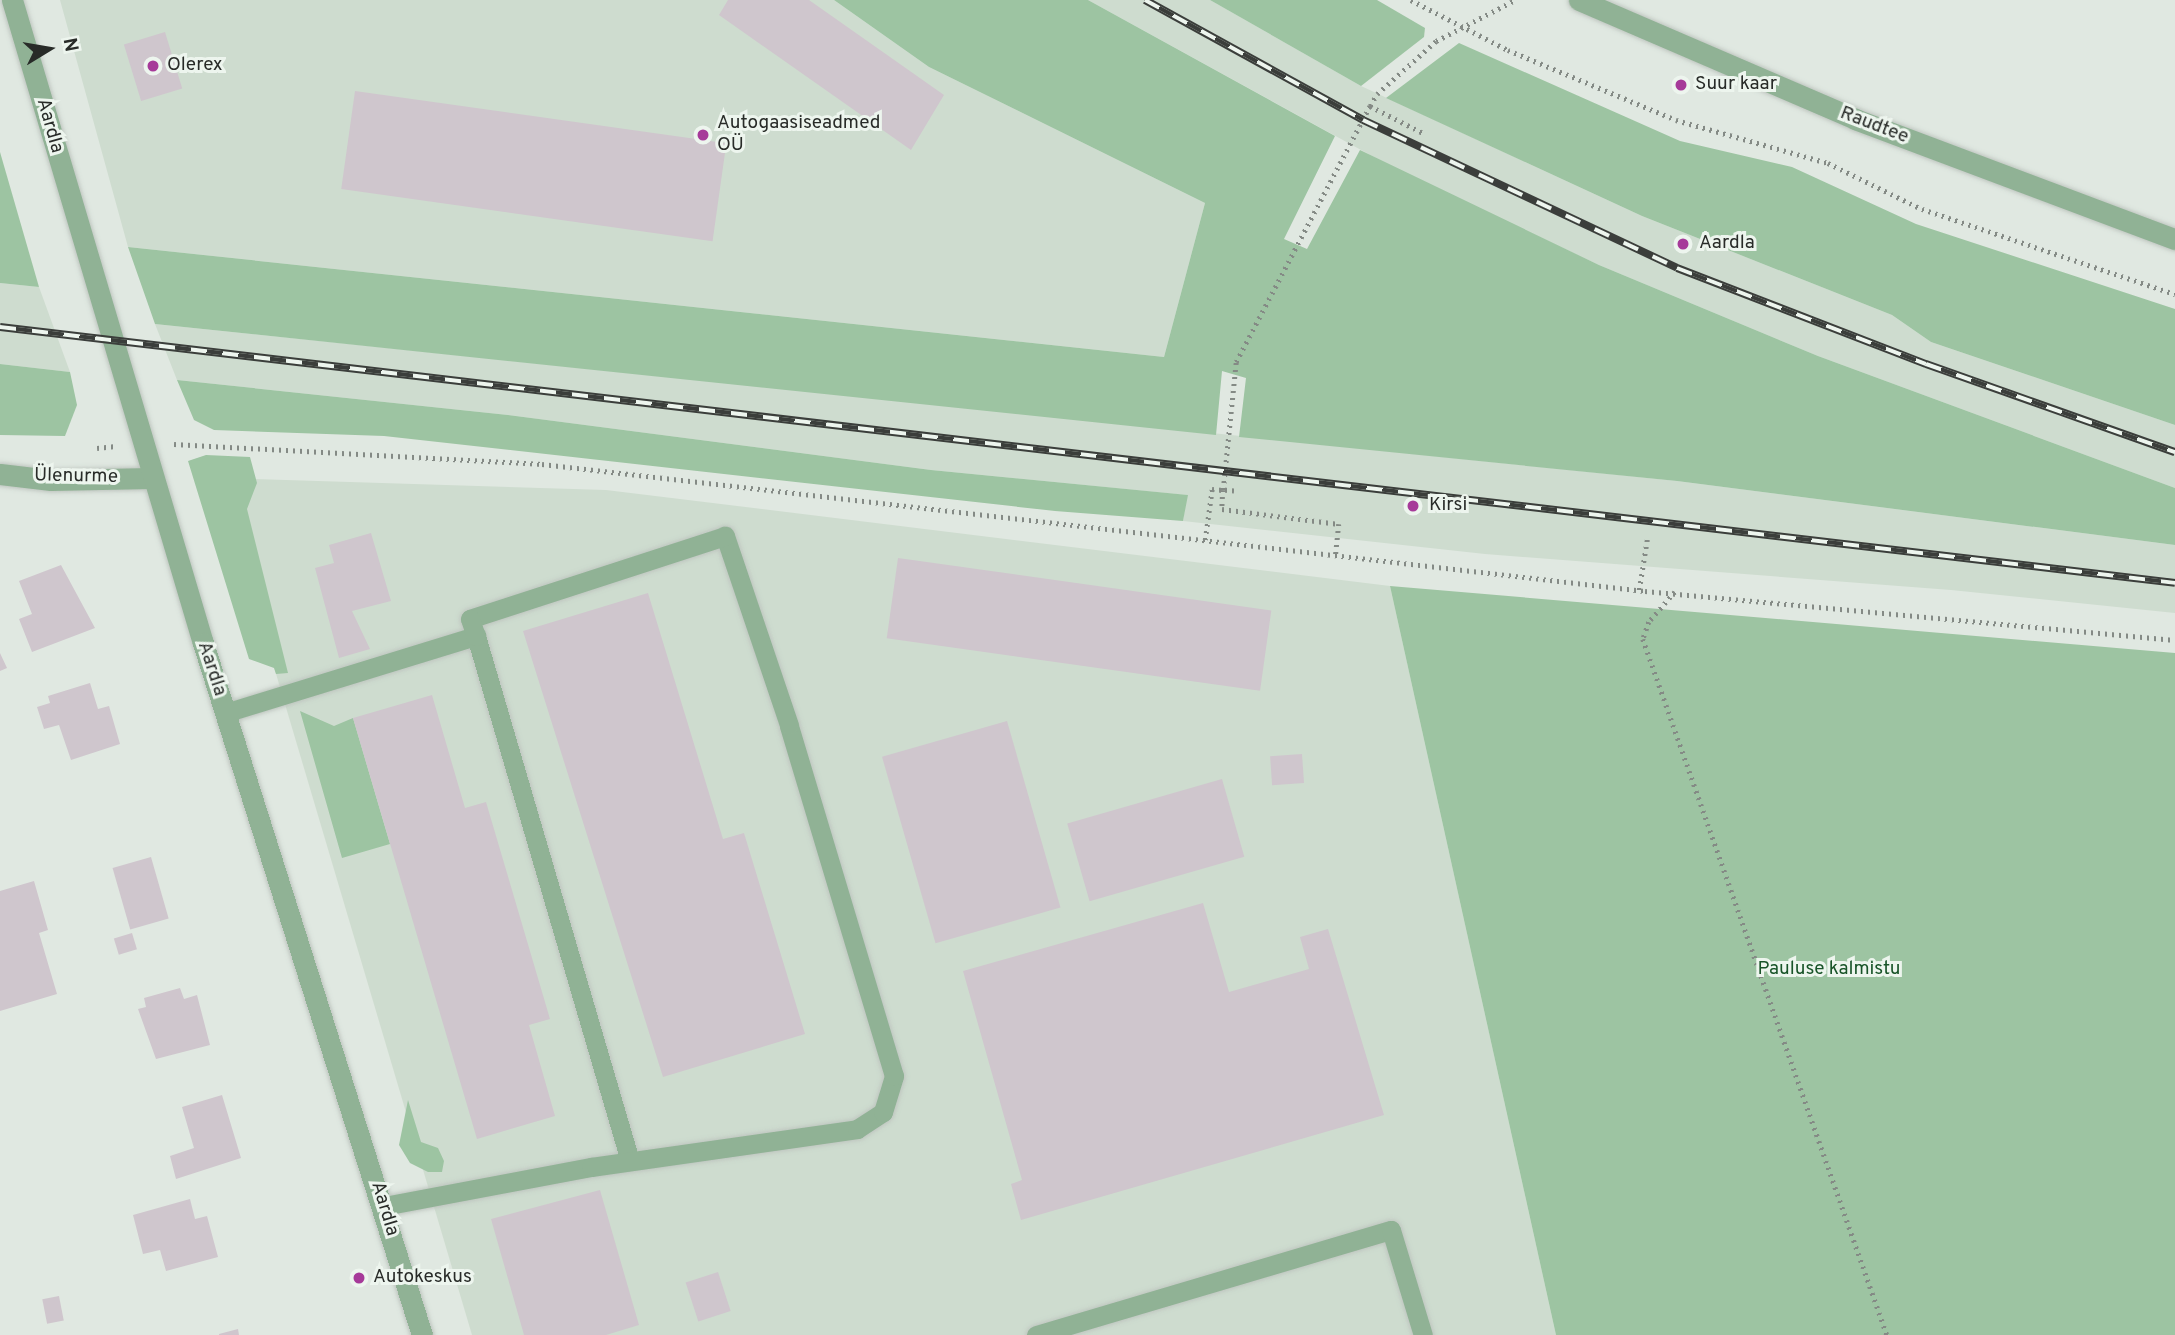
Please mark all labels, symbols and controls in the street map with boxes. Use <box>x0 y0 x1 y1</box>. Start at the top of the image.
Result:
north arrow <box>14 14 84 84</box>
text: N <box>57 36 83 54</box>
place label: Olerex <box>167 55 223 77</box>
marker: Olerex <box>145 58 161 74</box>
place label: Suur kaar <box>1695 74 1777 96</box>
marker: Suur kaar <box>1673 77 1689 93</box>
street label: Aardla <box>30 96 68 156</box>
street label: Raudtee <box>1837 103 1911 149</box>
place label: Autogaasiseadmed OÜ <box>717 113 880 157</box>
marker: Autogaasiseadmed OÜ <box>695 127 711 143</box>
place label: Aardla <box>1699 233 1755 255</box>
marker: Aardla <box>1673 234 1693 254</box>
street label: Ülenurme <box>34 465 118 489</box>
place label: Kirsi <box>1429 495 1467 517</box>
marker: Kirsi <box>1403 496 1423 516</box>
street label: Aardla <box>192 639 230 699</box>
park label: Pauluse kalmistu <box>1758 959 1900 981</box>
street label: Aardla <box>365 1179 403 1239</box>
place label: Autokeskus <box>373 1267 472 1289</box>
marker: Autokeskus <box>351 1270 367 1286</box>

